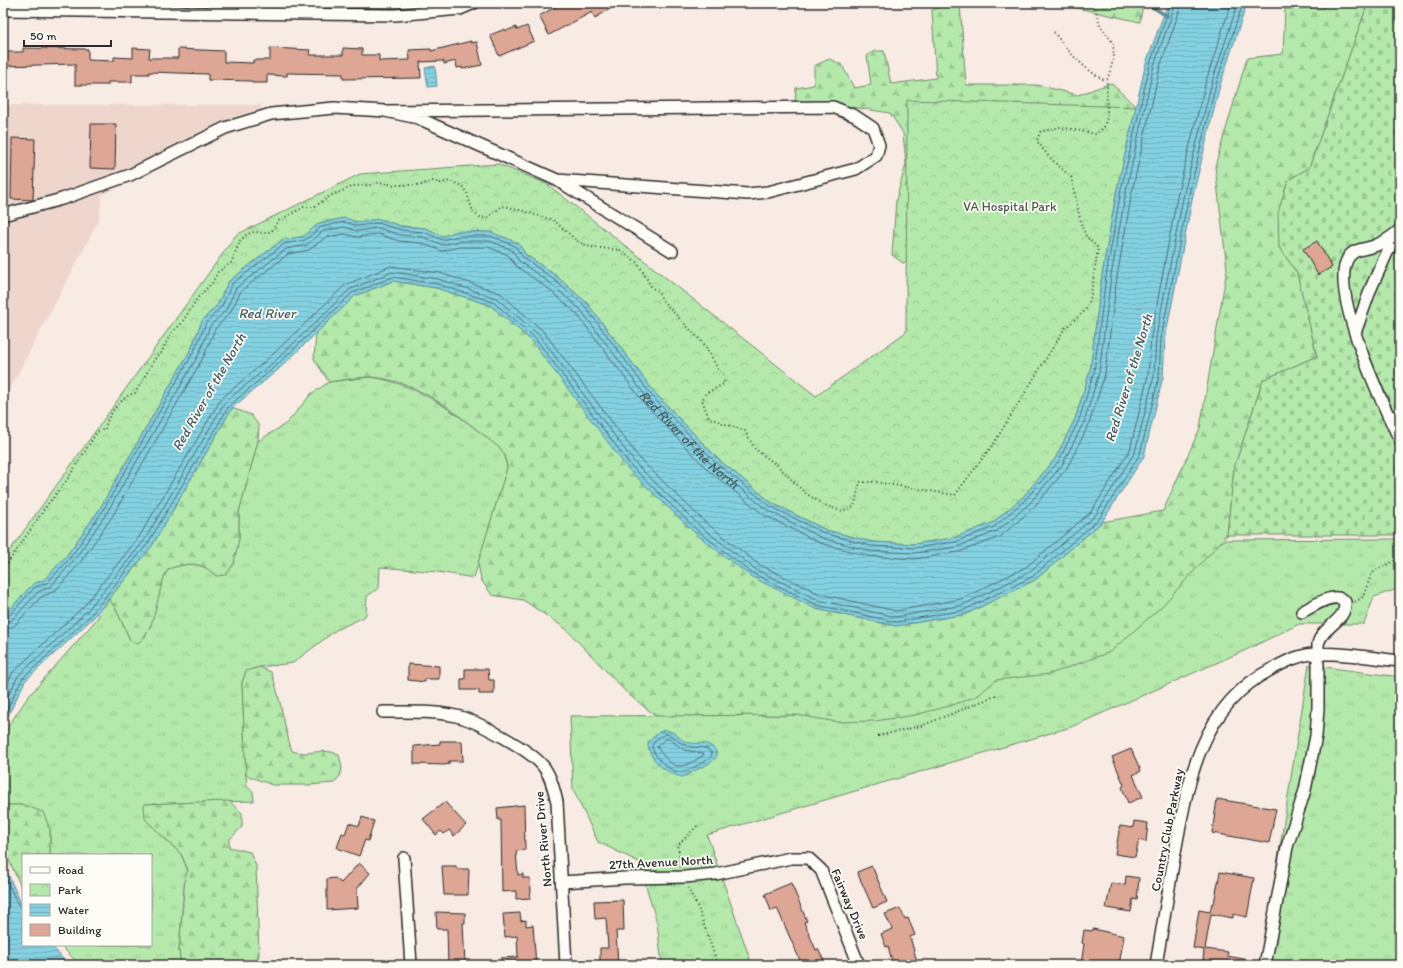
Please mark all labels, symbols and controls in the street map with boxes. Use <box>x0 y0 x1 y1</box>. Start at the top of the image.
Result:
scale bar <box>24 22 111 48</box>
text: 50 m <box>30 29 56 43</box>
park label: VA Hospital Park <box>963 199 1057 214</box>
water label: Red River <box>239 305 297 322</box>
water label: Red River of the North <box>1101 311 1157 444</box>
water label: Red River of the North <box>168 330 250 454</box>
water label: Red River of the North <box>636 387 743 493</box>
street label: Country Club Parkway <box>1148 767 1186 893</box>
street label: North River Drive <box>531 790 555 888</box>
street label: 27th Avenue North <box>609 852 713 872</box>
legend <box>22 854 152 946</box>
text: Road <box>58 863 84 877</box>
street label: Fairway Drive <box>828 866 872 942</box>
text: Park <box>58 883 82 897</box>
text: Water <box>58 903 89 917</box>
text: Building <box>58 923 102 937</box>

